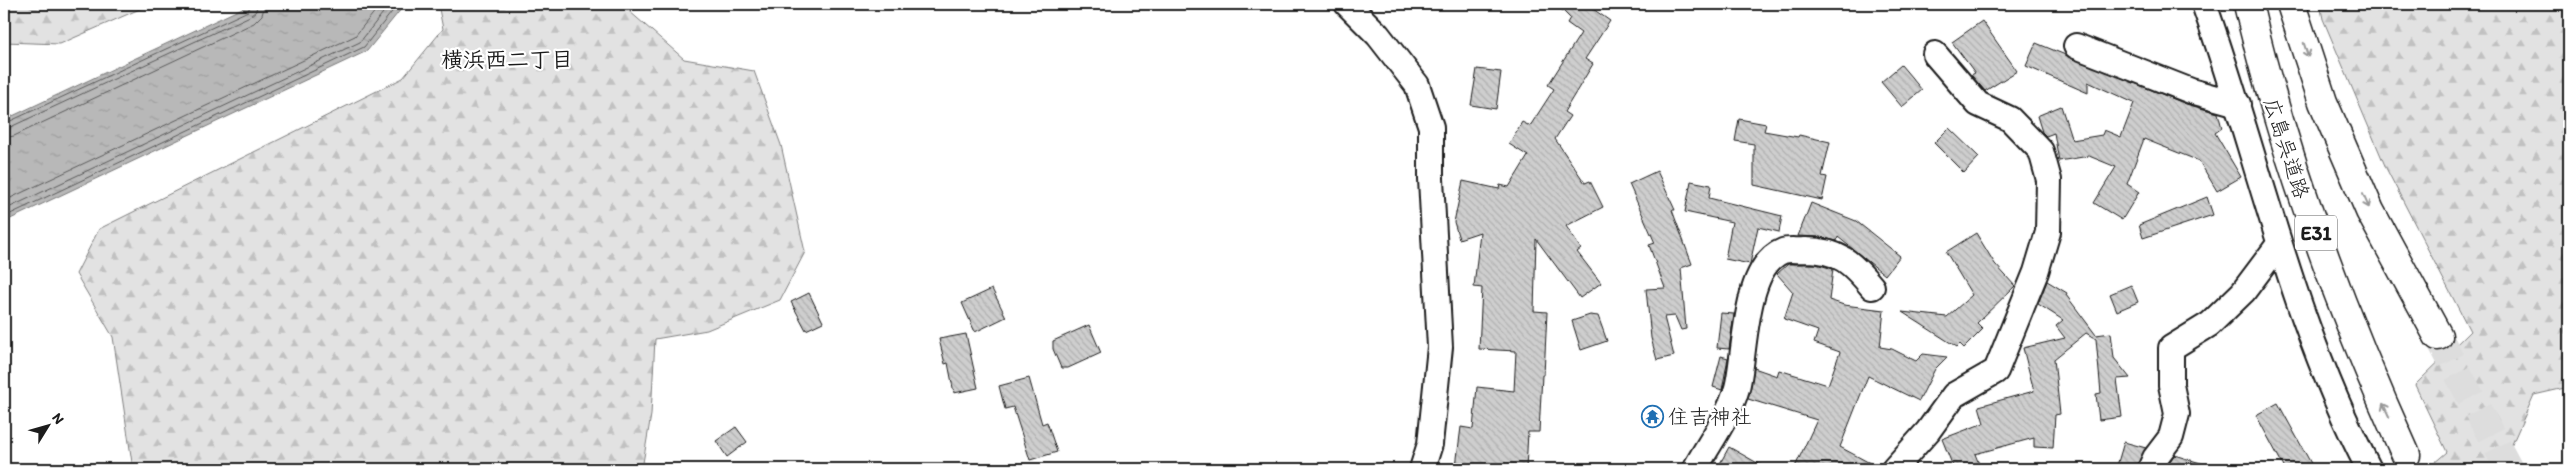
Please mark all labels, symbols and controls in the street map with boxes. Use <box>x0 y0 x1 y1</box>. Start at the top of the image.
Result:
one-way arrow <box>2301 42 2311 58</box>
district label: 横浜西二丁目 <box>441 46 573 73</box>
street label: 広島呉道路 <box>2259 94 2315 202</box>
one-way arrow <box>2362 193 2372 208</box>
road number: E31 <box>2295 216 2337 250</box>
north arrow <box>22 400 72 450</box>
one-way arrow <box>2380 403 2390 418</box>
temple icon: 住吉神社 <box>1640 404 1664 428</box>
place label: 住吉神社 <box>1668 404 1752 429</box>
text: N <box>48 410 68 427</box>

